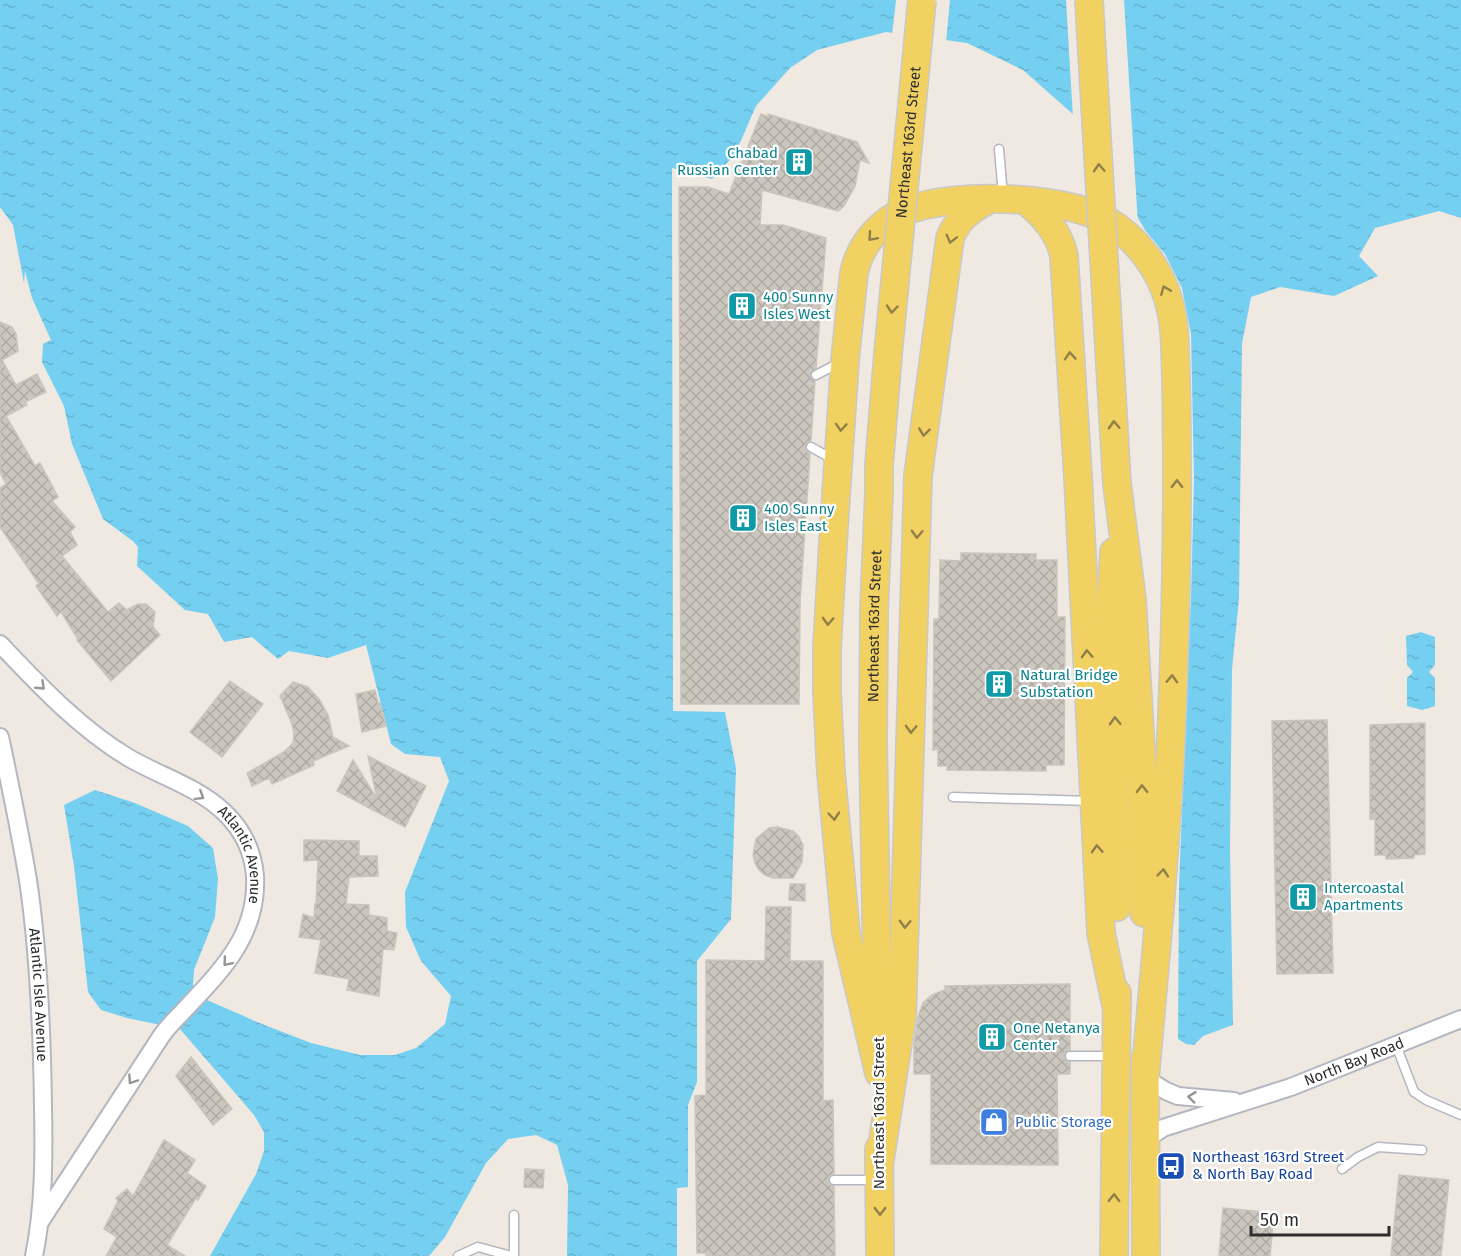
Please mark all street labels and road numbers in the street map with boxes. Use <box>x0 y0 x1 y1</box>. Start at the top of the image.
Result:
street label: Northeast 163rd Street <box>892 65 925 219</box>
street label: Northeast 163rd Street <box>864 549 886 702</box>
street label: Atlantic Avenue <box>214 802 264 905</box>
street label: Atlantic Isle Avenue <box>25 927 51 1062</box>
street label: North Bay Road <box>1302 1034 1407 1090</box>
street label: Northeast 163rd Street <box>870 1036 888 1189</box>

